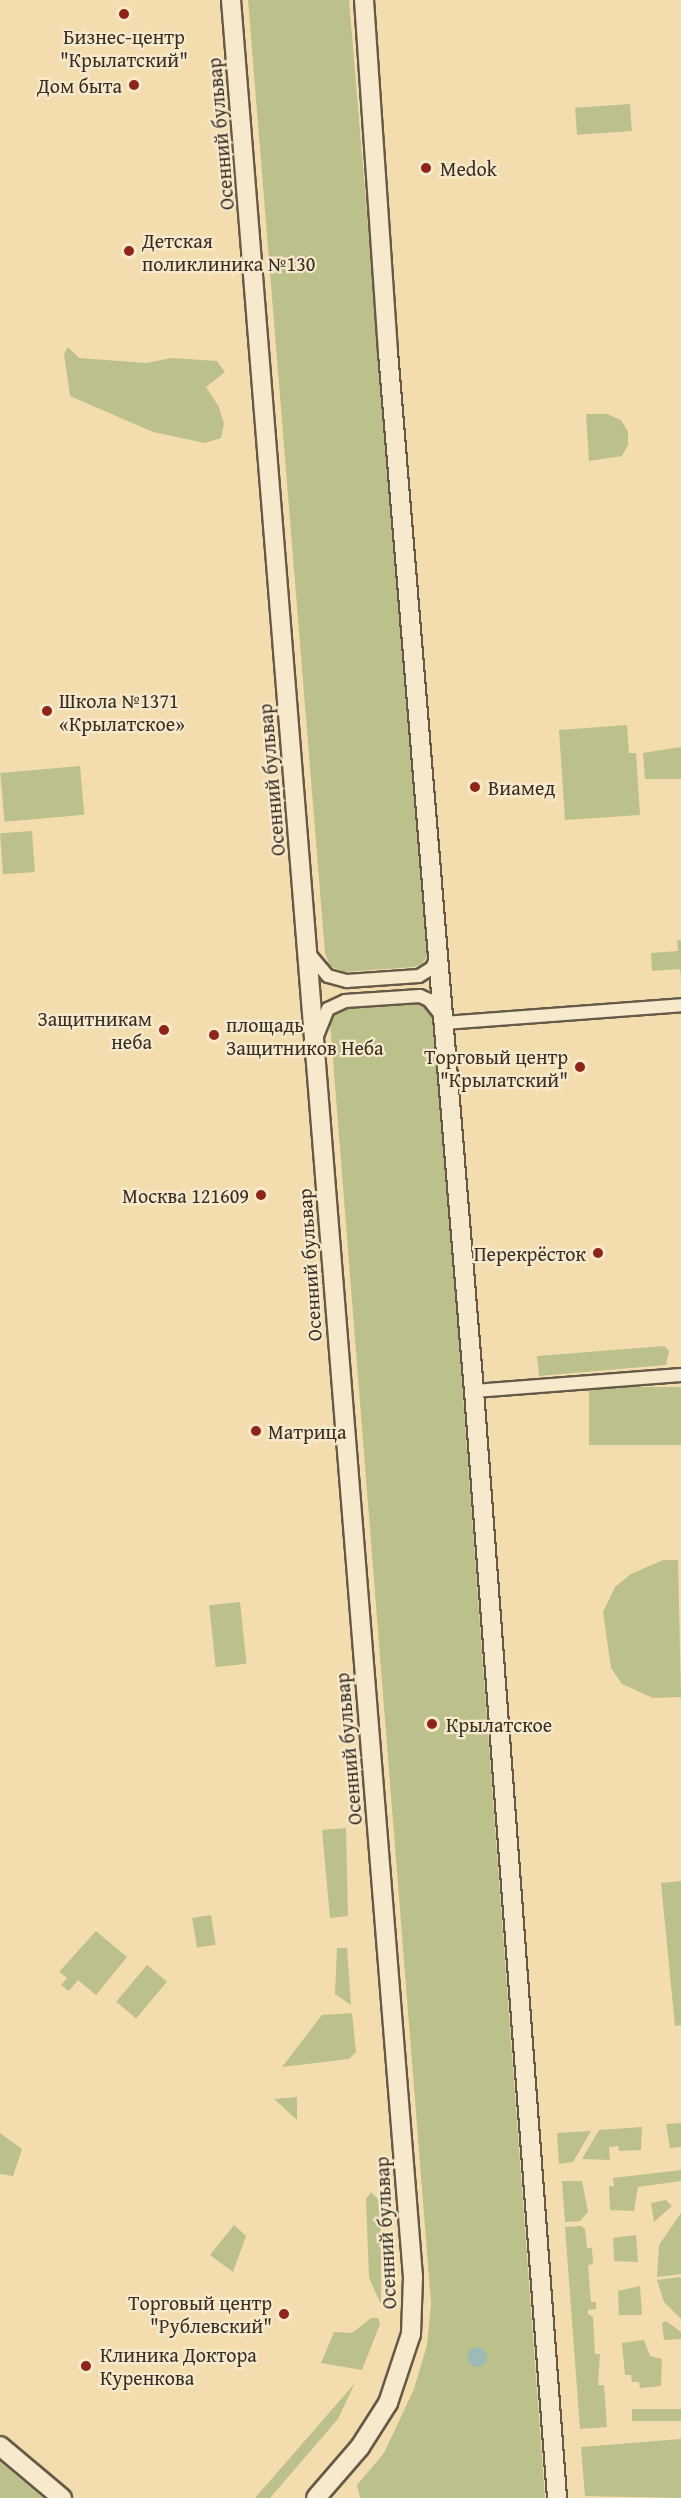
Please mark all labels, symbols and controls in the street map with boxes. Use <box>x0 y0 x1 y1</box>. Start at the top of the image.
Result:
marker: Бизнес-центр "Крылатский" <box>117 7 131 21</box>
place label: Бизнес-центр "Крылатский" <box>60 24 188 71</box>
street label: Осенний бульвар <box>201 57 239 211</box>
place label: Дом быта <box>37 73 122 97</box>
marker: Дом быта <box>127 78 141 92</box>
place label: Medok <box>440 156 497 180</box>
marker: Medok <box>417 159 435 177</box>
place label: Детская поликлиника №130 <box>142 228 315 275</box>
marker: Детская поликлиника №130 <box>120 242 138 260</box>
place label: Школа №1371 «Крылатское» <box>59 688 185 735</box>
street label: Осенний бульвар <box>252 703 290 857</box>
marker: Школа №1371 «Крылатское» <box>40 704 54 718</box>
place label: Виамед <box>488 775 555 799</box>
marker: Виамед <box>466 778 484 796</box>
place label: Защитникам неба <box>37 1006 152 1053</box>
place label: площадь Защитников Неба <box>226 1012 384 1059</box>
marker: Защитникам неба <box>157 1023 171 1037</box>
marker: площадь Защитников Неба <box>207 1028 221 1042</box>
place label: Торговый центр "Крылатский" <box>424 1044 568 1091</box>
marker: Торговый центр "Крылатский" <box>573 1060 587 1074</box>
place label: Москва 121609 <box>122 1183 249 1207</box>
marker: Москва 121609 <box>254 1188 268 1202</box>
street label: Осенний бульвар <box>292 1188 326 1342</box>
place label: Перекрёсток <box>474 1241 586 1265</box>
marker: Перекрёсток <box>591 1246 605 1260</box>
place label: Матрица <box>268 1419 346 1443</box>
marker: Матрица <box>249 1424 263 1438</box>
street label: Осенний бульвар <box>329 1672 367 1826</box>
place label: Крылатское <box>446 1712 552 1736</box>
marker: Крылатское <box>423 1715 441 1733</box>
street label: Осенний бульвар <box>369 2156 401 2310</box>
place label: Торговый центр "Рублевский" <box>128 2290 272 2337</box>
marker: Торговый центр "Рублевский" <box>277 2307 291 2321</box>
place label: Клиника Доктора Куренкова <box>100 2342 257 2389</box>
marker: Клиника Доктора Куренкова <box>77 2357 95 2375</box>

